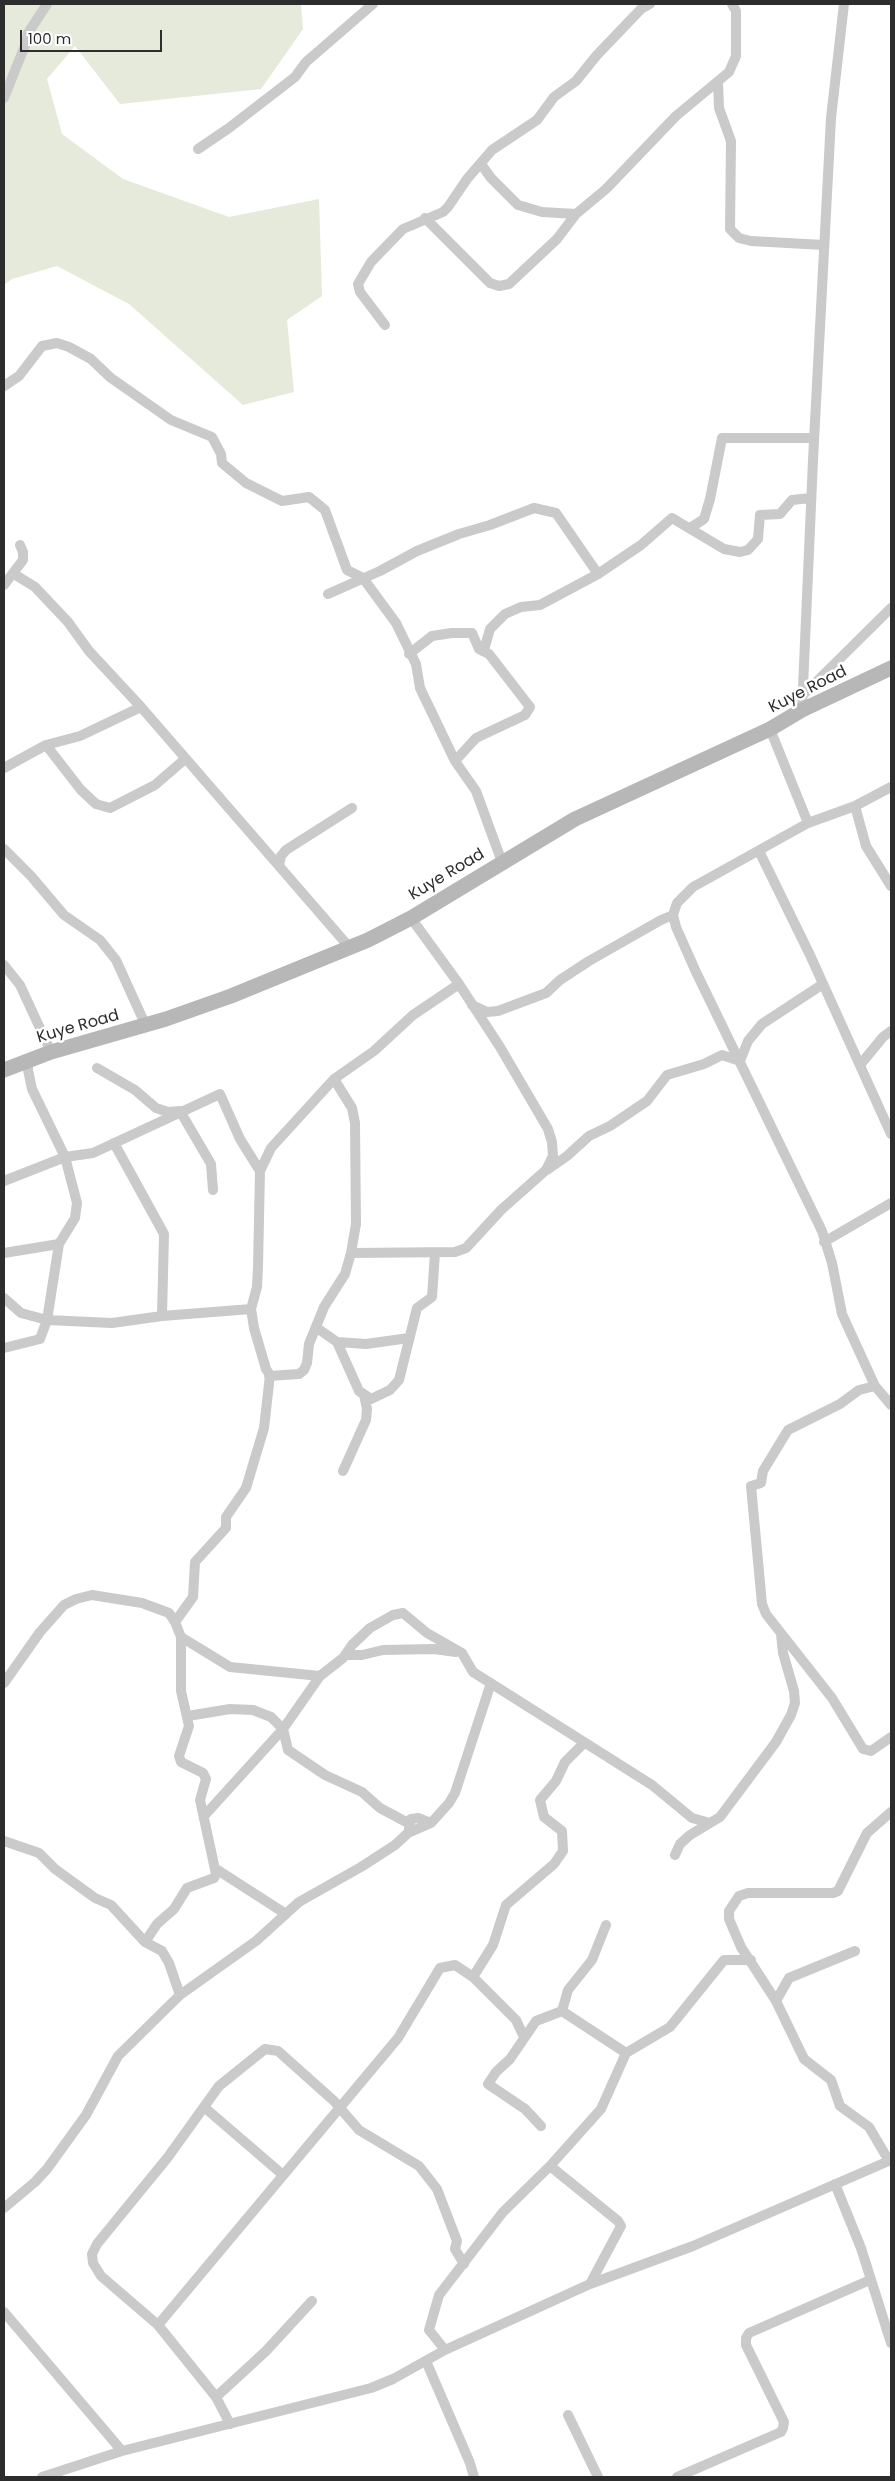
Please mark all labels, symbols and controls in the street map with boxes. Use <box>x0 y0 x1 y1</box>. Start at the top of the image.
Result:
scale bar <box>22 20 165 52</box>
text: 100 m <box>28 28 71 49</box>
street label: Kuye Road <box>766 662 850 718</box>
street label: Kuye Road <box>406 845 488 905</box>
street label: Kuye Road <box>35 1006 121 1048</box>

